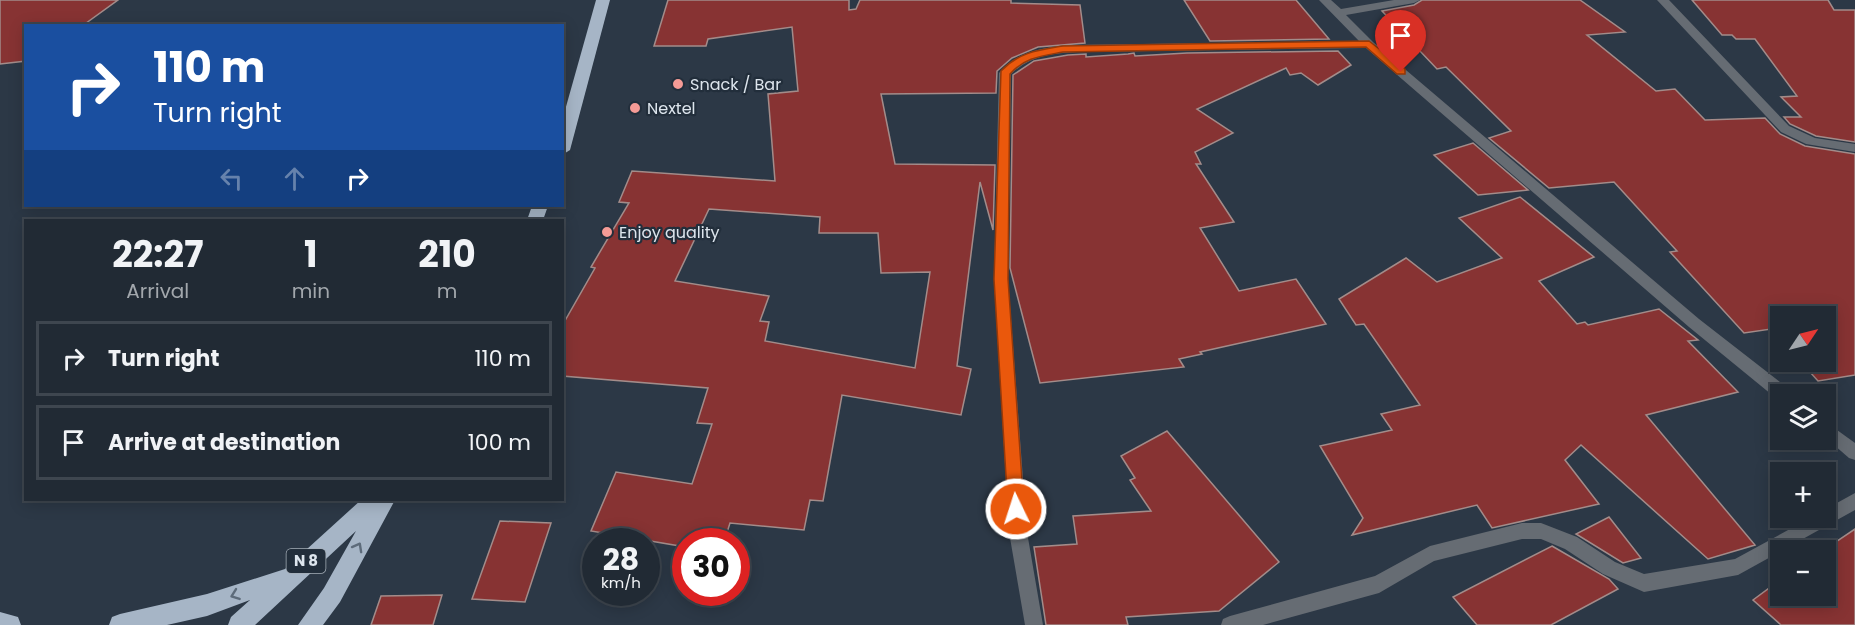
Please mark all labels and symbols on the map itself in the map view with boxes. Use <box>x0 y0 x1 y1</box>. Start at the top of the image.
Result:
pin <box>1375 10 1426 72</box>
place label: Snack / Bar <box>690 73 781 96</box>
marker: Snack / Bar <box>671 77 685 91</box>
place label: Nextel <box>647 97 696 120</box>
marker: Nextel <box>628 101 642 115</box>
place label: Enjoy quality <box>619 221 720 244</box>
marker: Enjoy quality <box>600 225 614 239</box>
north arrow <box>1770 306 1836 372</box>
position arrow <box>984 477 1048 541</box>
speed limit sign: 30 <box>672 528 750 606</box>
one-way arrow <box>351 543 362 554</box>
road number: N 8 <box>286 549 326 573</box>
one-way arrow <box>230 588 240 601</box>

